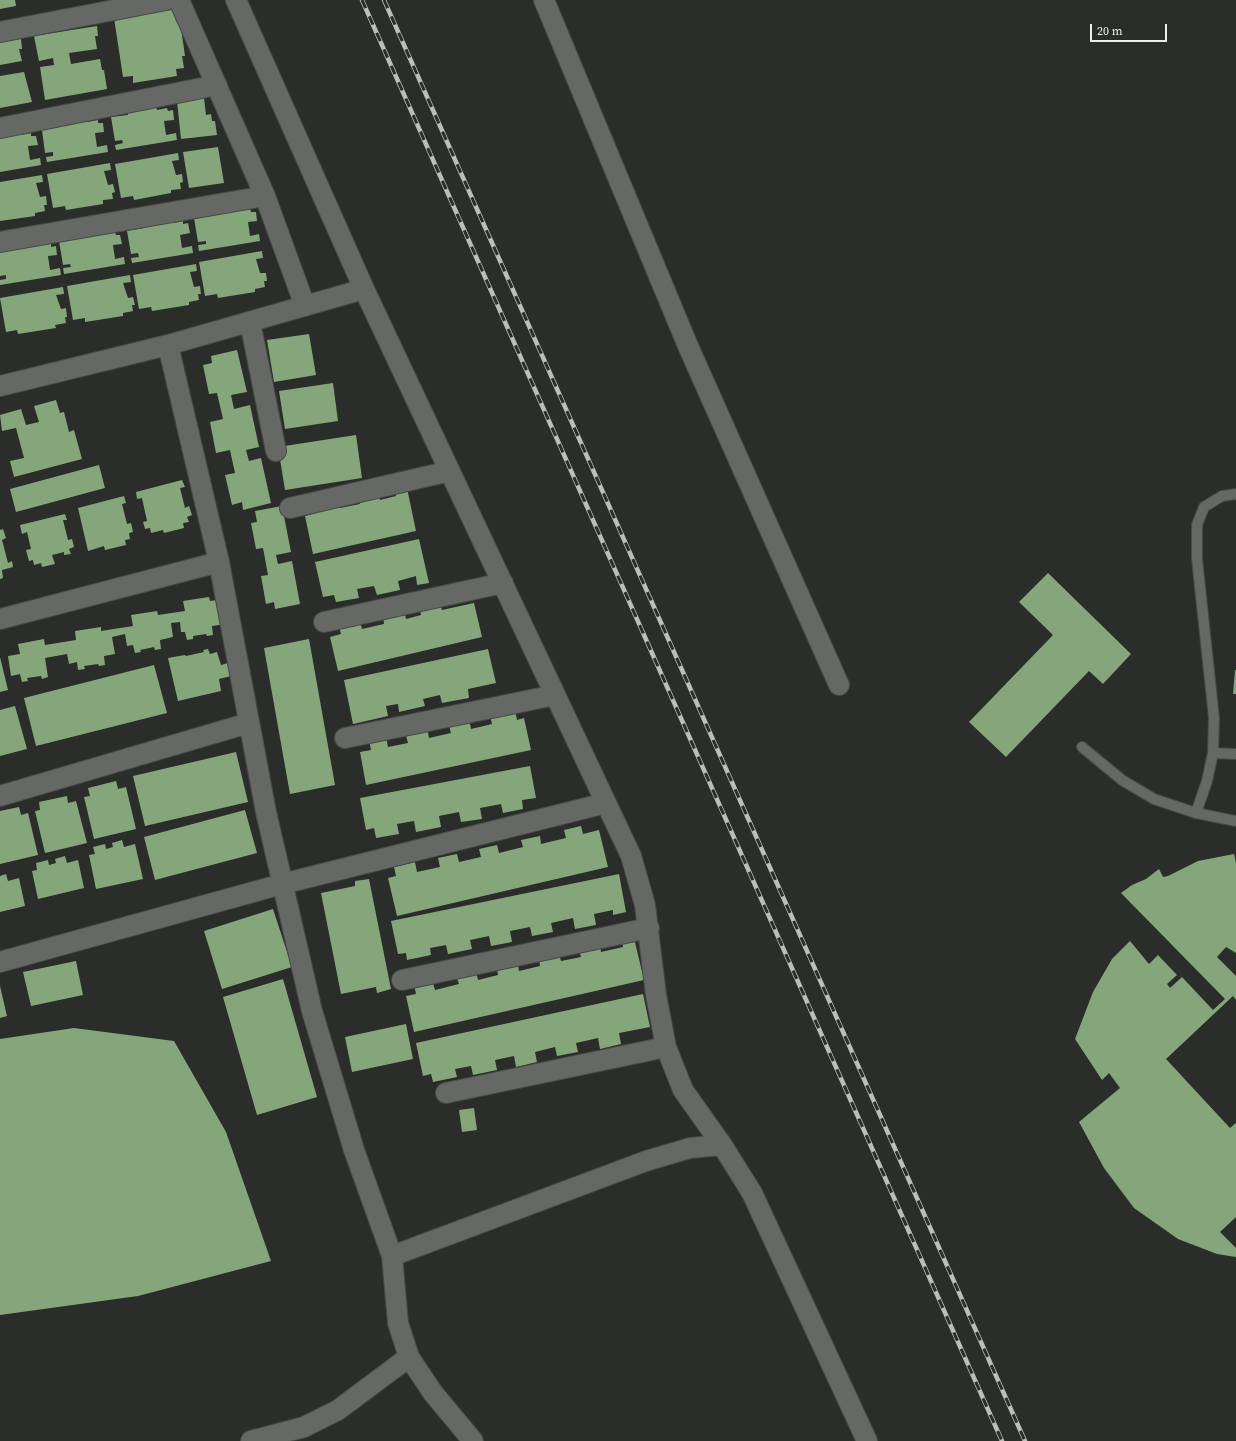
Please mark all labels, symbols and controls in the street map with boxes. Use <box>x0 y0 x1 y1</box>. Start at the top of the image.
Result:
scale bar <box>1092 16 1169 42</box>
text: 20 m <box>1097 23 1123 39</box>

